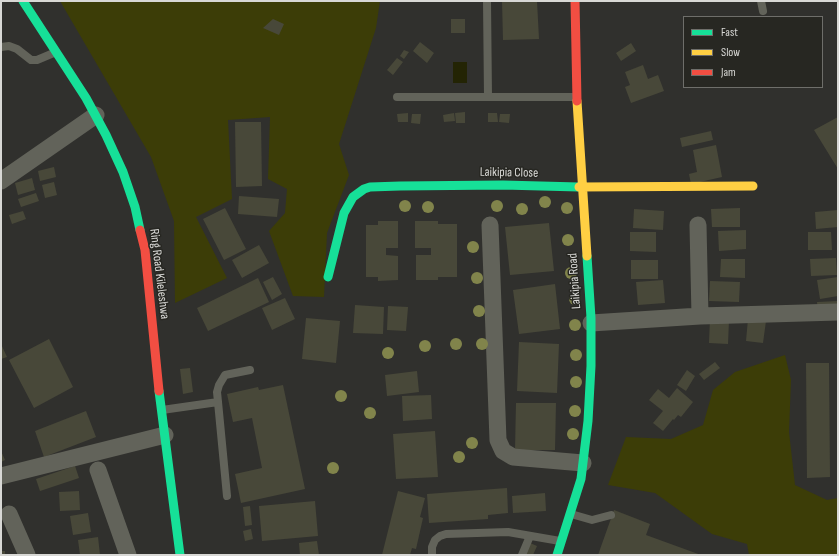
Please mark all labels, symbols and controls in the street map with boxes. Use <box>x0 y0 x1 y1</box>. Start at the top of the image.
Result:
legend <box>683 16 823 88</box>
text: Fast <box>721 25 738 40</box>
text: Slow <box>721 45 740 60</box>
text: Jam <box>721 65 736 80</box>
street label: Laikipia Close <box>480 165 538 181</box>
street label: Ring Road Kileleshwa <box>146 228 172 320</box>
street label: Laikipia Road <box>565 252 585 310</box>

